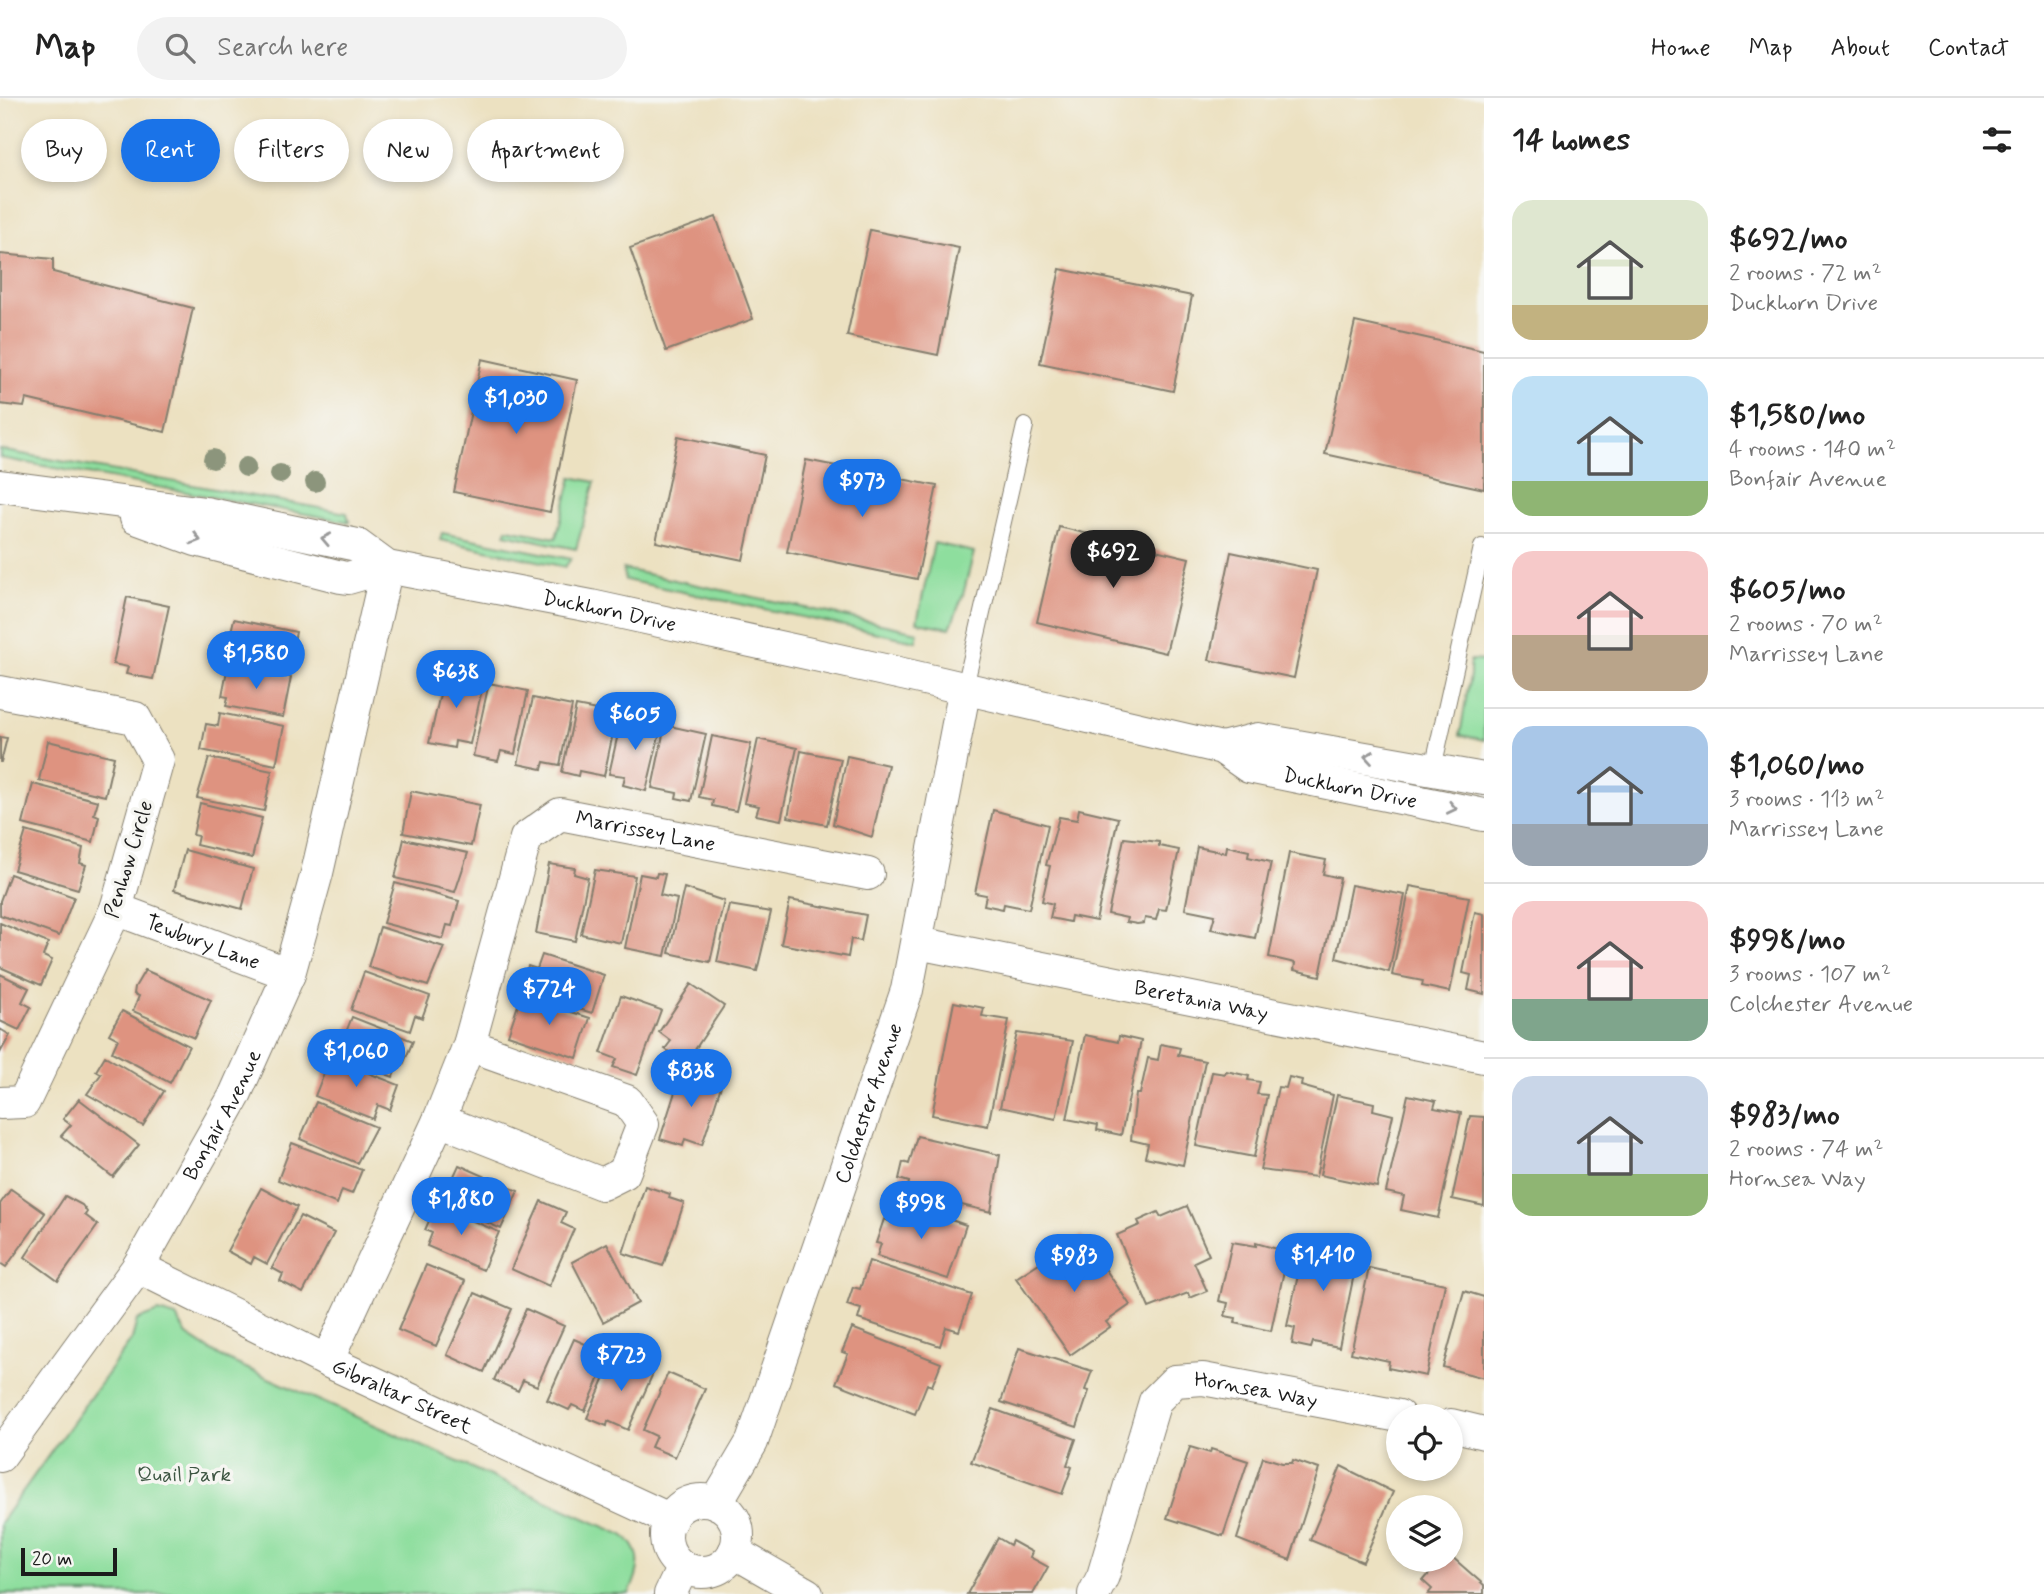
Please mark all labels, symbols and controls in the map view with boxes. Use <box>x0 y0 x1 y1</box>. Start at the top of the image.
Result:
search box <box>137 17 627 80</box>
text: Map <box>35 26 95 70</box>
icon: search <box>161 29 199 67</box>
text: Search here <box>217 31 348 65</box>
text: Home <box>1651 33 1711 64</box>
text: Map <box>1749 33 1793 64</box>
text: About <box>1831 33 1890 64</box>
text: Contact <box>1928 33 2009 64</box>
chip: Buy <box>21 119 107 182</box>
chip: Rent <box>121 119 220 182</box>
chip: Filters <box>234 119 349 182</box>
chip: New <box>363 119 453 182</box>
chip: Apartment <box>467 119 624 182</box>
text: 14 homes <box>1512 121 1630 160</box>
icon: filters <box>1978 121 2016 159</box>
text: $692/mo <box>1729 220 1848 259</box>
icon: home <box>1568 228 1652 312</box>
text: 2 rooms · 72 m² <box>1729 259 1882 289</box>
text: Duckhorn Drive <box>1729 289 1878 319</box>
pin: $1,030 <box>459 376 573 436</box>
text: $1,030 <box>484 384 548 414</box>
text: $1,580/mo <box>1729 396 1865 435</box>
icon: home <box>1568 404 1652 488</box>
text: 4 rooms · 140 m² <box>1729 435 1896 465</box>
pin: $973 <box>821 460 903 519</box>
text: Bonfair Avenue <box>1729 465 1887 495</box>
text: $973 <box>839 467 885 497</box>
one-way arrow <box>189 530 201 545</box>
pin: $692 <box>1072 531 1154 590</box>
one-way arrow <box>321 532 333 547</box>
text: $692 <box>1087 538 1139 568</box>
text: $605/mo <box>1729 571 1846 610</box>
icon: home <box>1568 579 1652 663</box>
street label: Duckhorn Drive <box>540 584 679 639</box>
text: 2 rooms · 70 m² <box>1729 610 1883 640</box>
pin: $1,580 <box>199 632 313 691</box>
text: $1,580 <box>223 639 289 669</box>
text: Marrissey Lane <box>1729 640 1884 670</box>
pin: $638 <box>415 650 497 710</box>
text: $638 <box>432 658 480 688</box>
pin: $605 <box>594 692 676 752</box>
text: $605 <box>609 700 661 730</box>
text: $1,060/mo <box>1729 746 1864 785</box>
one-way arrow <box>1363 750 1375 765</box>
icon: home <box>1568 754 1652 838</box>
street label: Duckhorn Drive <box>1280 761 1419 816</box>
text: 3 rooms · 113 m² <box>1729 785 1884 815</box>
street label: Penhow Circle <box>98 797 160 922</box>
one-way arrow <box>1446 800 1458 815</box>
street label: Marrissey Lane <box>573 804 718 859</box>
text: Marrissey Lane <box>1729 815 1884 845</box>
street label: Tewbury Lane <box>141 908 264 977</box>
text: $998/mo <box>1729 921 1845 960</box>
icon: home <box>1568 929 1652 1013</box>
text: 3 rooms · 107 m² <box>1729 960 1891 990</box>
pin: $724 <box>508 968 590 1027</box>
street label: Beretania Way <box>1132 974 1270 1028</box>
text: $724 <box>522 975 576 1005</box>
text: Colchester Avenue <box>1729 990 1913 1020</box>
street label: Colchester Avenue <box>829 1019 910 1188</box>
pin: $1,060 <box>299 1030 413 1089</box>
text: $1,060 <box>323 1037 389 1067</box>
street label: Bonfair Avenue <box>177 1045 268 1186</box>
pin: $838 <box>650 1049 732 1109</box>
text: $838 <box>667 1057 715 1087</box>
text: $983/mo <box>1729 1096 1840 1135</box>
icon: home <box>1568 1104 1652 1188</box>
text: 2 rooms · 74 m² <box>1729 1135 1884 1165</box>
text: Hornsea Way <box>1729 1165 1866 1195</box>
pin: $1,880 <box>404 1178 518 1237</box>
pin: $998 <box>880 1182 962 1241</box>
text: $1,880 <box>428 1185 494 1215</box>
text: $998 <box>896 1189 946 1219</box>
pin: $983 <box>1033 1234 1115 1294</box>
pin: $1,410 <box>1266 1234 1380 1293</box>
text: $1,410 <box>1291 1241 1355 1271</box>
text: $983 <box>1051 1242 1097 1272</box>
pin: $723 <box>580 1334 662 1393</box>
text: $723 <box>596 1341 646 1371</box>
street label: Gibraltar Street <box>327 1352 477 1441</box>
street label: Hornsea Way <box>1194 1366 1320 1415</box>
map controls <box>1386 1404 1463 1572</box>
button: locate <box>1386 1404 1463 1481</box>
park label: Quail Park <box>137 1461 232 1489</box>
button: layers <box>1386 1495 1463 1572</box>
scale bar <box>21 1545 117 1577</box>
text: 20 m <box>32 1547 72 1572</box>

